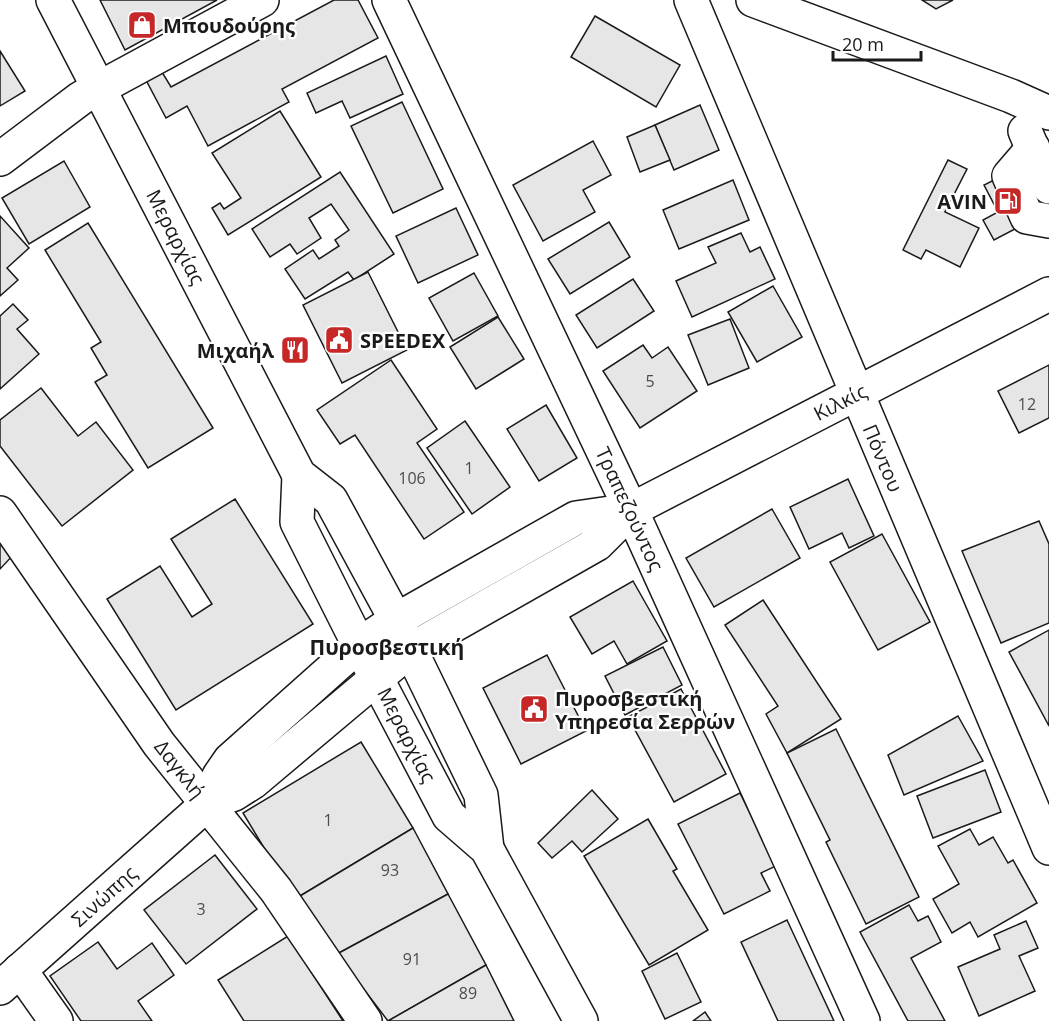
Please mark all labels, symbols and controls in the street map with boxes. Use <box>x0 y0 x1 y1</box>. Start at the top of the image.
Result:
shop icon: Μπουδούρης <box>126 9 158 41</box>
place label: Μπουδούρης <box>163 12 295 39</box>
scale bar <box>833 24 922 62</box>
text: 20 m <box>842 32 884 56</box>
street label: Μεραρχίας <box>141 185 212 289</box>
fuel station icon: AVIN <box>992 185 1024 217</box>
place label: AVIN <box>937 188 987 215</box>
public building icon: SPEEDEX <box>323 324 355 356</box>
place label: SPEEDEX <box>360 327 446 354</box>
restaurant icon: Μιχαήλ <box>279 334 311 366</box>
place label: Μιχαήλ <box>197 337 275 364</box>
house number: 5 <box>645 370 655 392</box>
street label: Κιλκίς <box>809 377 872 427</box>
house number: 12 <box>1018 393 1036 415</box>
street label: Πόντου <box>857 420 909 496</box>
street label: Τραπεζούντος <box>590 443 671 576</box>
house number: 1 <box>464 457 474 479</box>
house number: 106 <box>398 467 426 489</box>
district label: Πυροσβεστική <box>310 633 464 661</box>
street label: Μεραρχίας <box>372 683 443 787</box>
place label: Πυροσβεστική Υπηρεσία Σερρών <box>555 685 735 735</box>
public building icon: Πυροσβεστική Υπηρεσία Σερρών <box>518 693 550 725</box>
street label: Δαγκλή <box>149 734 211 804</box>
house number: 1 <box>323 809 333 831</box>
street label: Σινώπης <box>65 859 143 933</box>
house number: 93 <box>381 859 399 881</box>
house number: 3 <box>196 898 206 920</box>
house number: 91 <box>403 948 421 970</box>
house number: 89 <box>459 982 477 1004</box>

